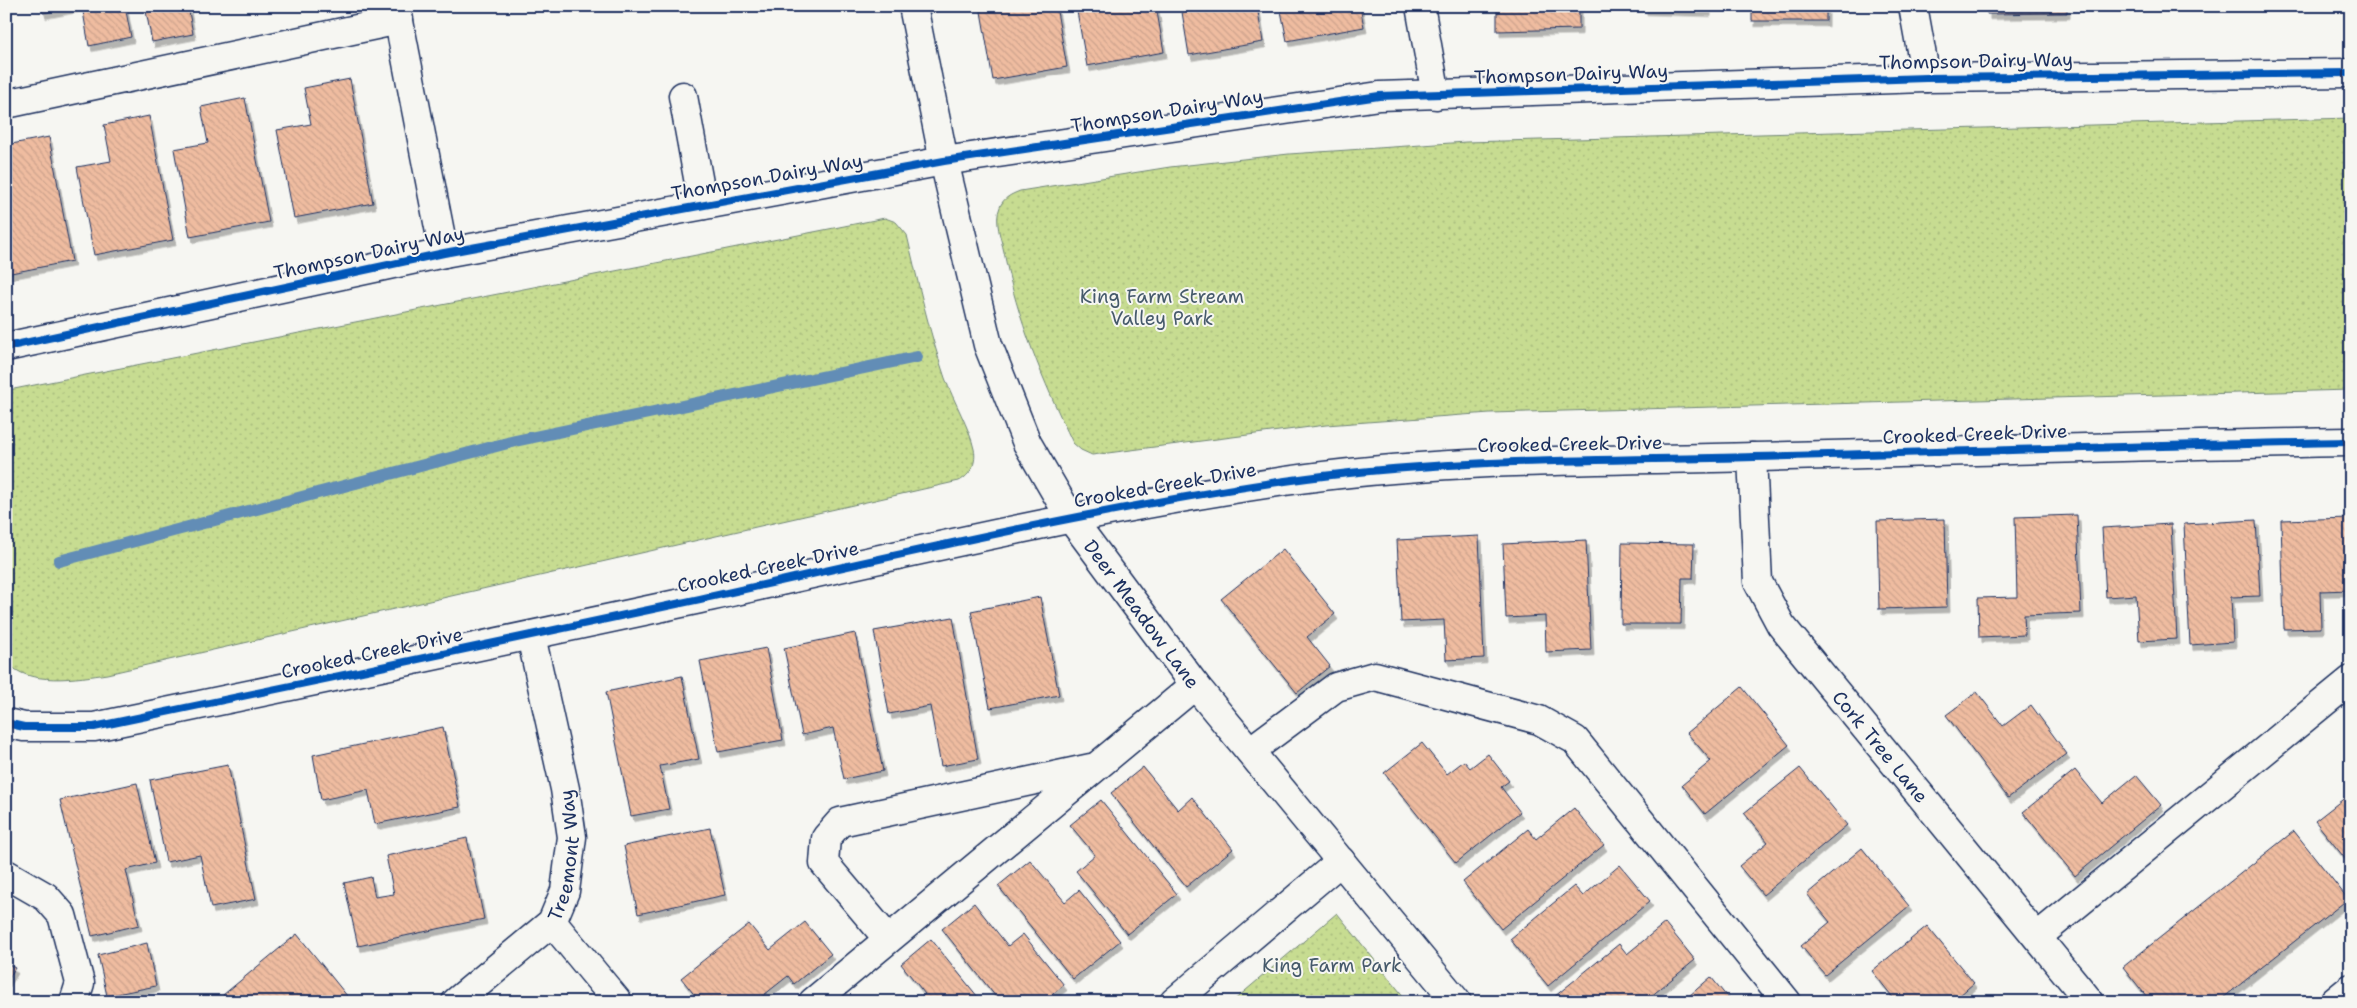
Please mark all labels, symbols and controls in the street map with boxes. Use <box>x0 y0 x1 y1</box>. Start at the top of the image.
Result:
street label: Thompson Dairy Way <box>1879 47 2073 75</box>
street label: Thompson Dairy Way <box>1473 58 1669 90</box>
street label: Thompson Dairy Way <box>1069 83 1265 139</box>
street label: Thompson Dairy Way <box>669 148 865 206</box>
street label: Thompson Dairy Way <box>271 221 467 285</box>
park label: King Farm Stream Valley Park <box>1080 284 1244 331</box>
street label: Crooked Creek Drive <box>1882 418 2068 450</box>
street label: Crooked Creek Drive <box>1477 430 1663 458</box>
street label: Crooked Creek Drive <box>1072 457 1258 513</box>
street label: Deer Meadow Lane <box>1078 534 1206 693</box>
street label: Crooked Creek Drive <box>675 536 861 598</box>
street label: Crooked Creek Drive <box>279 622 465 684</box>
street label: Cork Tree Lane <box>1827 685 1934 808</box>
street label: Treemont Way <box>541 788 585 925</box>
park label: King Farm Park <box>1262 953 1402 978</box>

